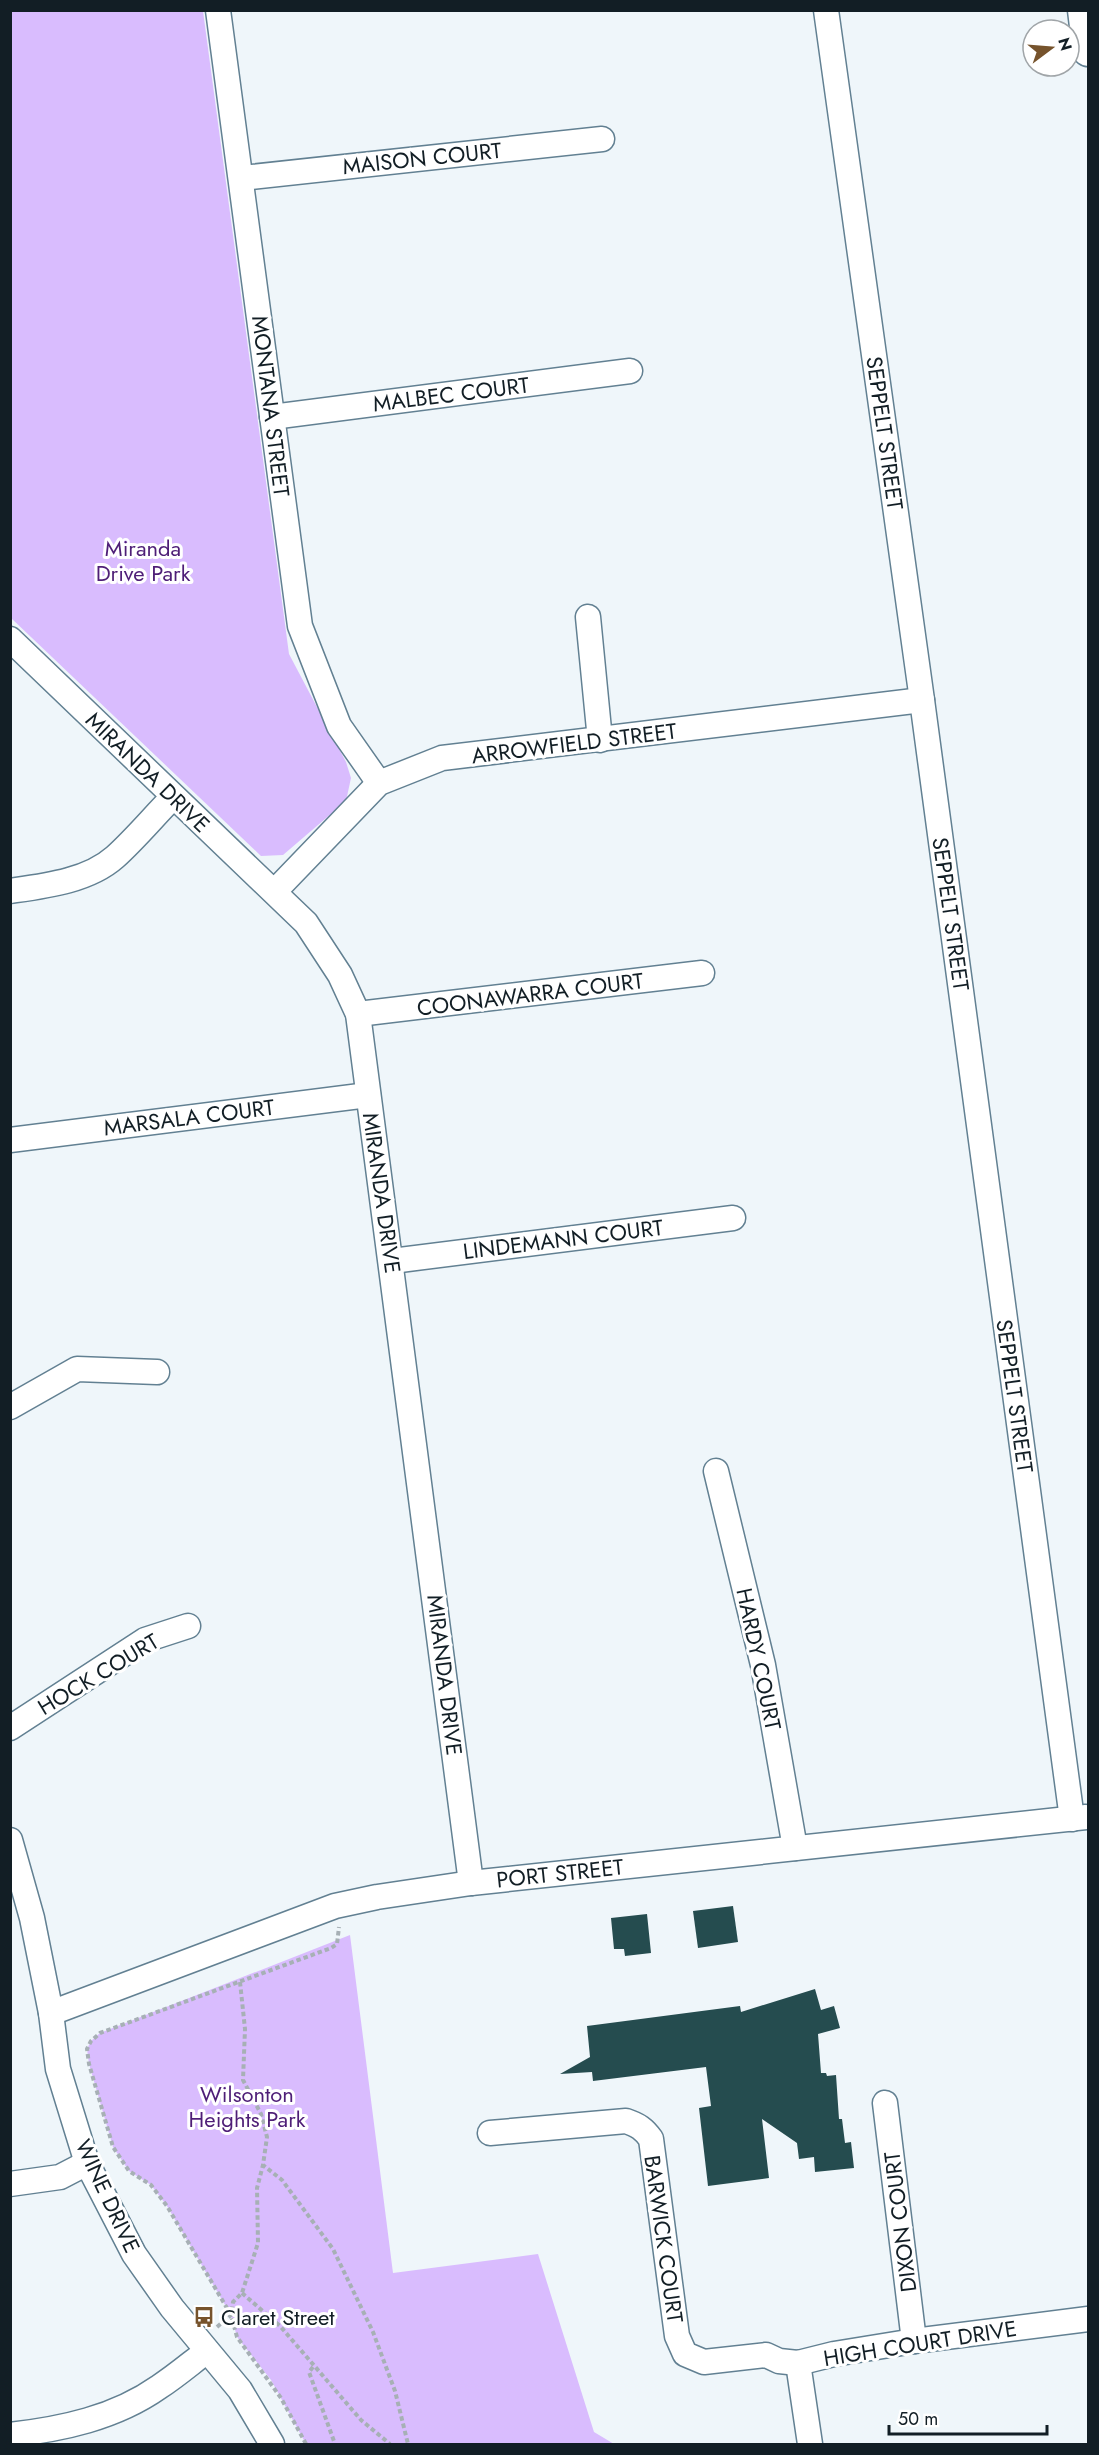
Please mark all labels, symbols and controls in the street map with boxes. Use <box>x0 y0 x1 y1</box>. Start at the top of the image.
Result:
north arrow <box>1021 18 1081 78</box>
text: N <box>1052 35 1078 53</box>
street label: MAISON COURT <box>341 134 504 182</box>
street label: MONTANA STREET <box>244 314 298 499</box>
street label: SEPPELT STREET <box>858 354 912 513</box>
street label: MALBEC COURT <box>371 368 532 419</box>
park label: Miranda Drive Park <box>96 532 191 589</box>
street label: MIRANDA DRIVE <box>79 704 217 840</box>
street label: ARROWFIELD STREET <box>469 714 679 771</box>
street label: SEPPELT STREET <box>924 835 978 994</box>
street label: COONAWARRA COURT <box>415 964 646 1024</box>
street label: MARSALA COURT <box>102 1091 277 1143</box>
street label: MIRANDA DRIVE <box>355 1111 409 1275</box>
street label: LINDEMANN COURT <box>461 1211 666 1267</box>
street label: SEPPELT STREET <box>988 1317 1042 1476</box>
street label: HARDY COURT <box>728 1585 790 1734</box>
street label: MIRANDA DRIVE <box>419 1593 471 1757</box>
street label: HOCK COURT <box>31 1625 165 1723</box>
street label: PORT STREET <box>495 1850 626 1896</box>
park label: Wilsonton Heights Park <box>189 2078 306 2135</box>
street label: WINE DRIVE <box>68 2134 148 2258</box>
street label: DIXON COURT <box>875 2149 924 2294</box>
street label: BARWICK COURT <box>636 2153 692 2326</box>
place label: Claret Street <box>221 2301 335 2333</box>
bus stop icon: Claret Street <box>192 2305 216 2329</box>
street label: HIGH COURT DRIVE <box>821 2312 1019 2374</box>
scale bar <box>889 2398 1046 2436</box>
text: 50 m <box>898 2406 938 2432</box>

